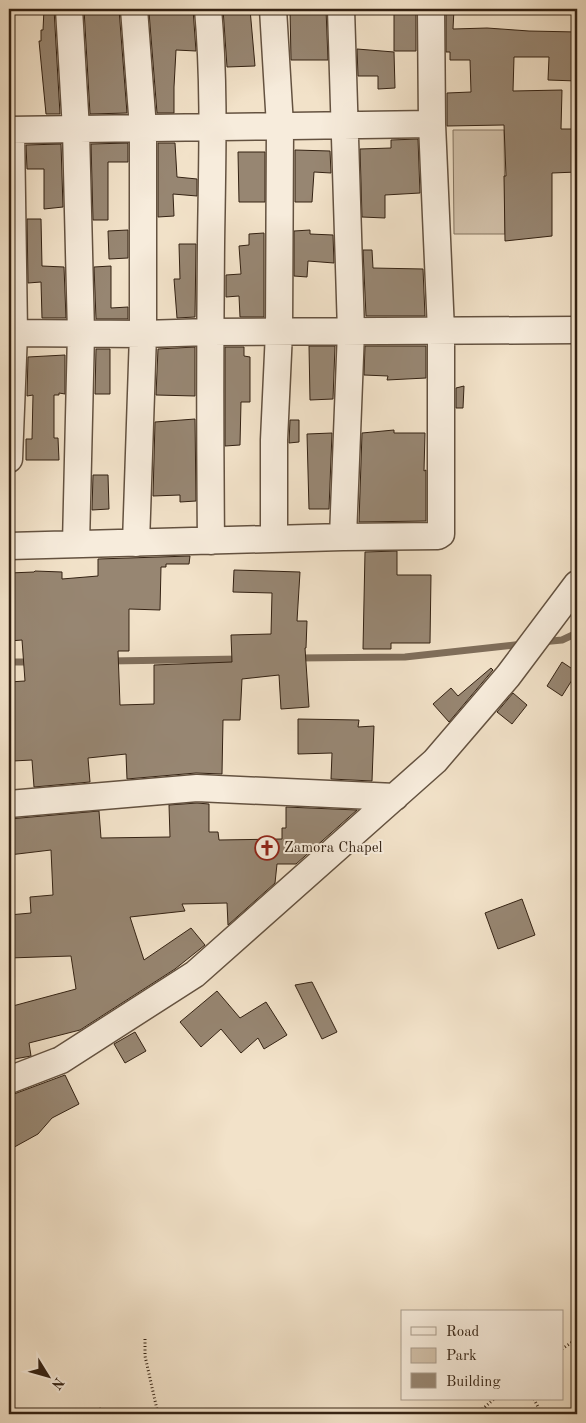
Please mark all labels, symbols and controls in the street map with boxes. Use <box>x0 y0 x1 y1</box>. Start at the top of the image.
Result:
church icon: Zamora Chapel <box>254 835 280 861</box>
place label: Zamora Chapel <box>284 841 383 856</box>
legend <box>401 1310 564 1400</box>
text: Road <box>446 1325 480 1340</box>
text: Park <box>446 1349 477 1364</box>
north arrow <box>22 1350 72 1400</box>
text: N <box>49 1375 66 1392</box>
text: Building <box>446 1375 501 1390</box>

